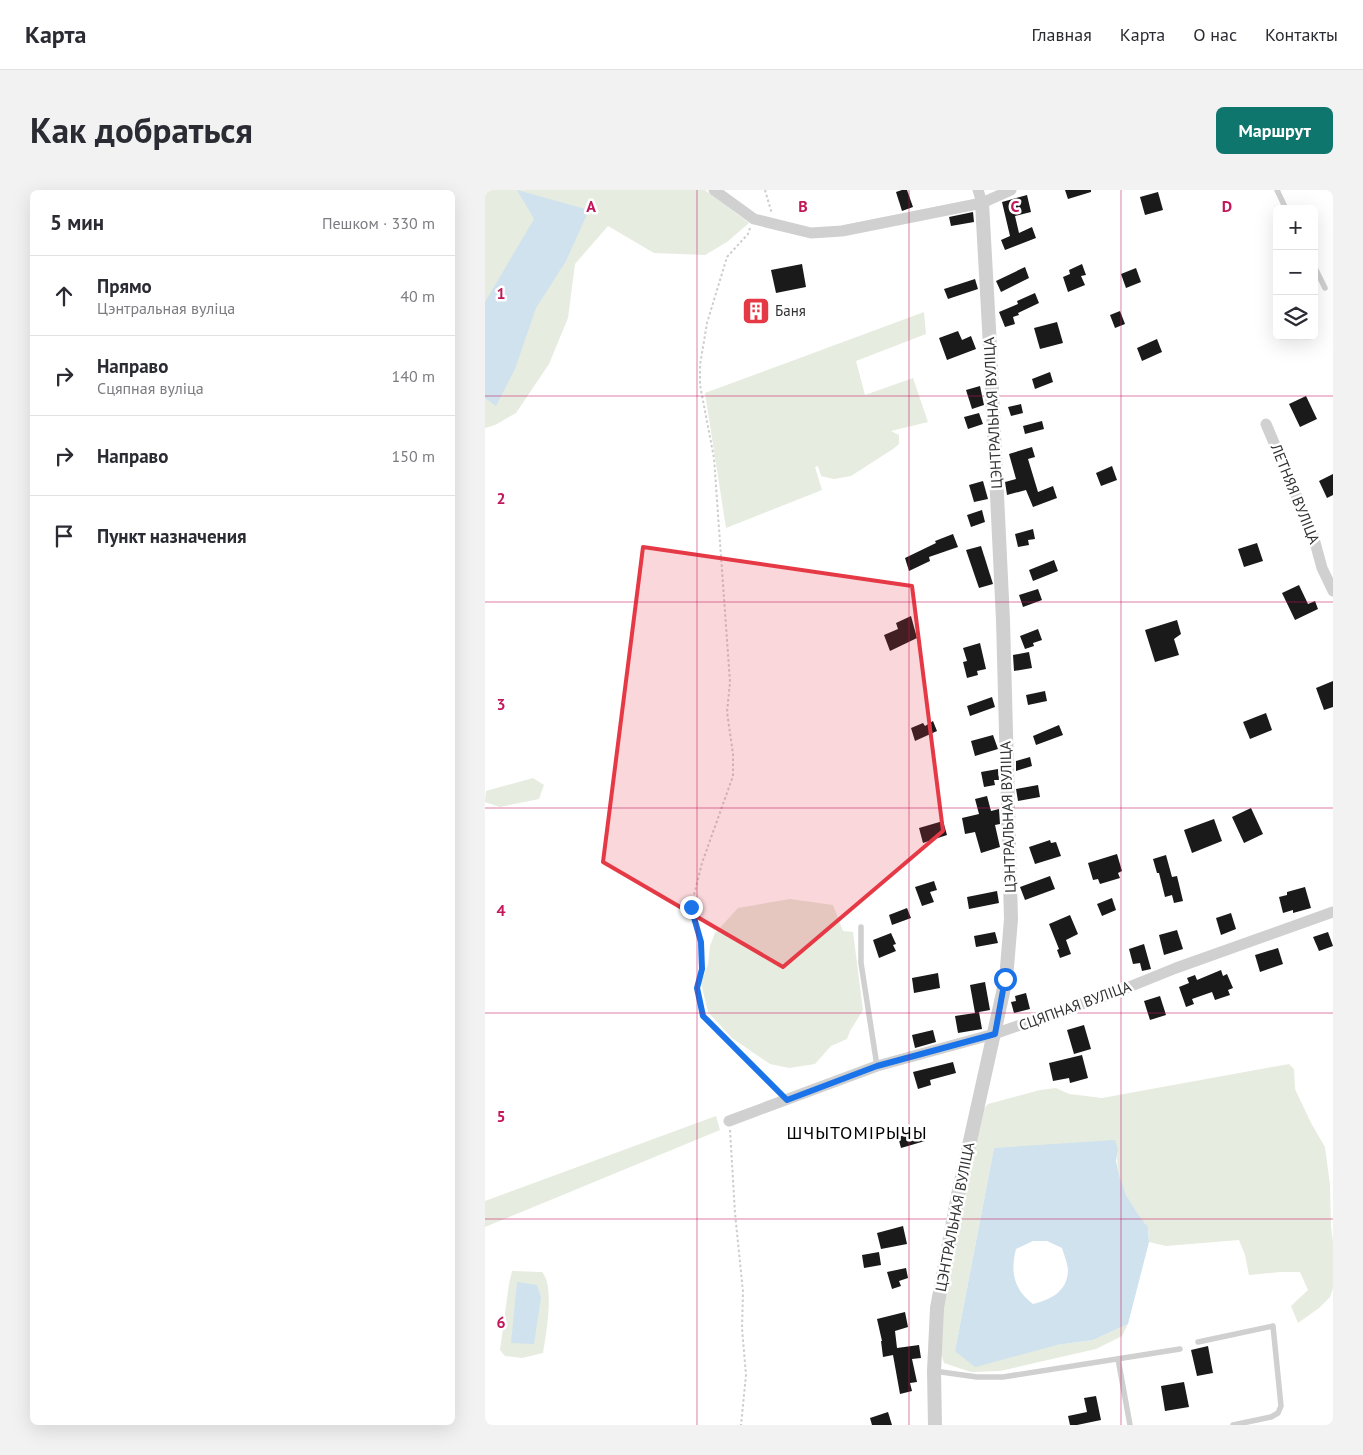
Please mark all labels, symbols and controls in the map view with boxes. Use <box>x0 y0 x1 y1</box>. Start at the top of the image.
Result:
text: Карта <box>25 19 87 50</box>
text: Главная <box>1031 23 1092 46</box>
text: Карта <box>1120 23 1165 46</box>
text: О нас <box>1193 23 1237 46</box>
text: Контакты <box>1265 23 1338 46</box>
text: Как добраться <box>30 107 253 153</box>
button: Маршрут <box>1216 107 1333 154</box>
text: A <box>586 196 596 216</box>
text: B <box>798 196 808 216</box>
text: C <box>1011 196 1020 216</box>
text: D <box>1222 196 1232 216</box>
map controls <box>1273 205 1318 340</box>
button: + <box>1273 205 1318 250</box>
text: 5 мин <box>50 209 104 236</box>
text: Пешком · 330 m <box>322 213 435 233</box>
button: − <box>1273 250 1318 295</box>
text: Прямо <box>97 274 152 298</box>
icon: ahead <box>50 282 78 310</box>
text: 1 <box>496 283 506 303</box>
text: 40 m <box>400 286 435 306</box>
button: layers <box>1273 295 1318 340</box>
building icon: Баня <box>741 296 771 326</box>
text: Цэнтральная вуліца <box>97 298 235 318</box>
place label: Баня <box>775 301 806 320</box>
street label: ЦЭНТРАЛЬНАЯ ВУЛІЦА <box>979 336 1006 489</box>
text: Направо <box>97 354 168 378</box>
icon: right <box>50 362 78 390</box>
text: 140 m <box>392 366 435 386</box>
text: Сцяпная вуліца <box>97 378 204 398</box>
street label: ЛЕТНЯЯ ВУЛІЦА <box>1266 440 1324 547</box>
icon: right <box>50 442 78 470</box>
text: Направо <box>97 444 168 468</box>
text: 150 m <box>392 446 435 466</box>
text: 2 <box>496 488 506 508</box>
icon: arrive <box>50 522 78 550</box>
text: Пункт назначения <box>97 524 247 548</box>
text: 3 <box>496 694 506 714</box>
street label: ЦЭНТРАЛЬНАЯ ВУЛІЦА <box>995 741 1020 893</box>
route end <box>680 896 703 919</box>
text: 4 <box>496 900 506 920</box>
route start <box>994 968 1017 991</box>
street label: СЦЯПНАЯ ВУЛІЦА <box>1016 976 1134 1035</box>
text: 5 <box>496 1106 506 1126</box>
district label: ШЧЫТОМІРЫЧЫ <box>786 1121 928 1144</box>
street label: ЦЭНТРАЛЬНАЯ ВУЛІЦА <box>931 1140 978 1293</box>
text: 6 <box>496 1312 506 1332</box>

